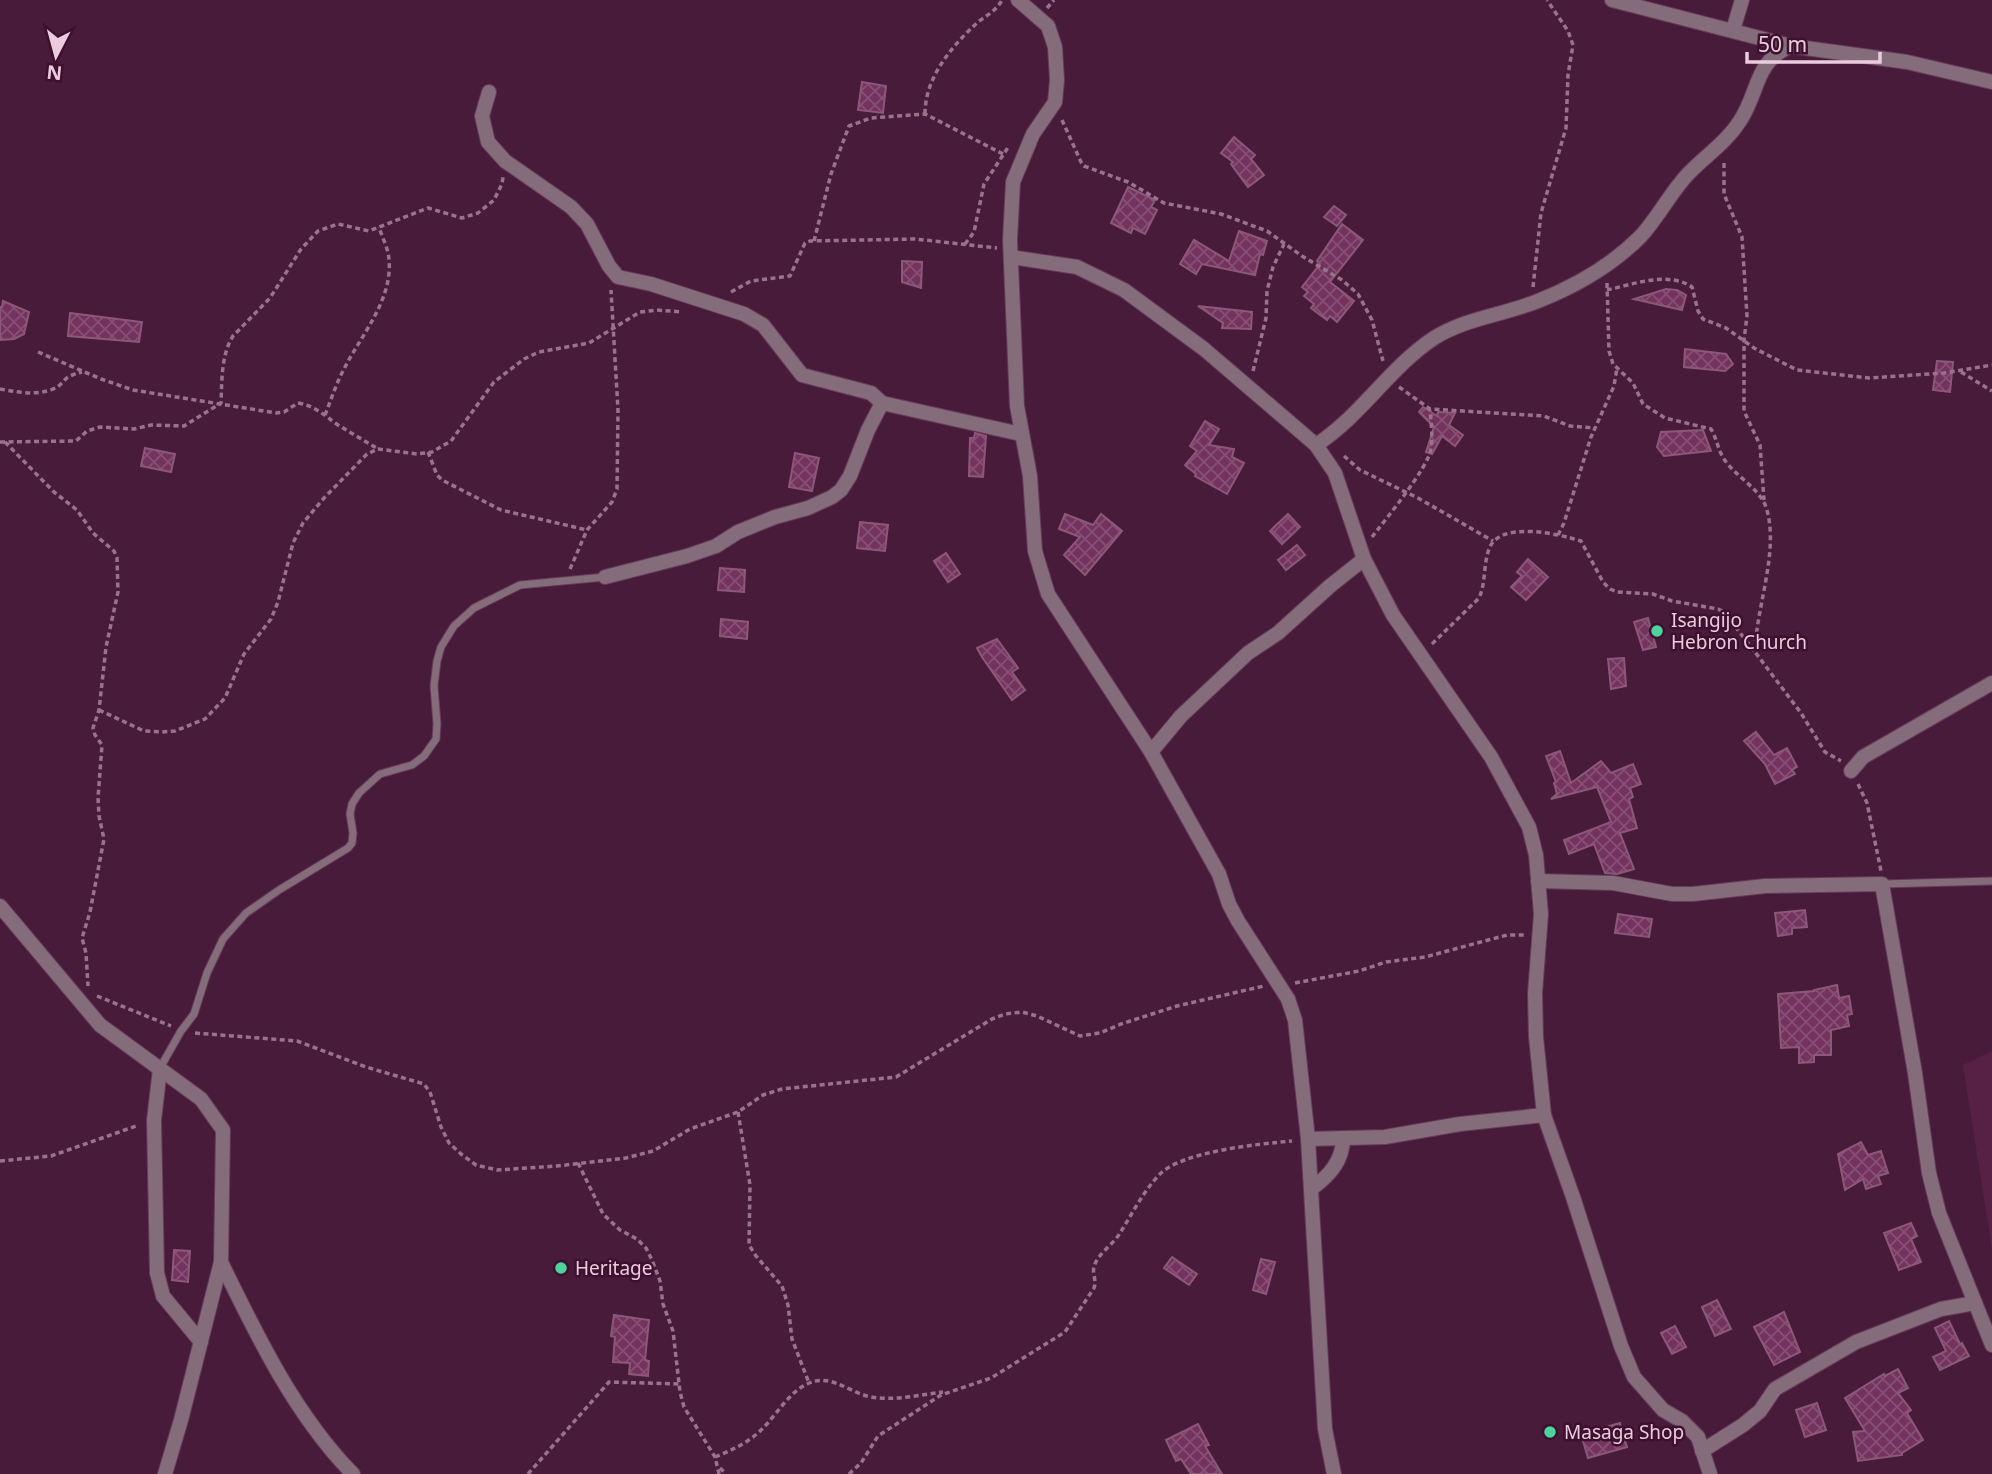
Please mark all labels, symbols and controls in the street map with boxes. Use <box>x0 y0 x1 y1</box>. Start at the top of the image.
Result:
north arrow <box>21 21 91 91</box>
scale bar <box>1747 21 1880 65</box>
text: 50 m <box>1758 30 1807 58</box>
text: N <box>45 59 63 87</box>
place label: Isangijo Hebron Church <box>1671 607 1807 655</box>
marker: Isangijo Hebron Church <box>1649 623 1665 639</box>
place label: Heritage <box>575 1255 652 1281</box>
marker: Heritage <box>553 1260 569 1276</box>
place label: Masaga Shop <box>1564 1419 1684 1445</box>
marker: Masaga Shop <box>1542 1424 1558 1440</box>

